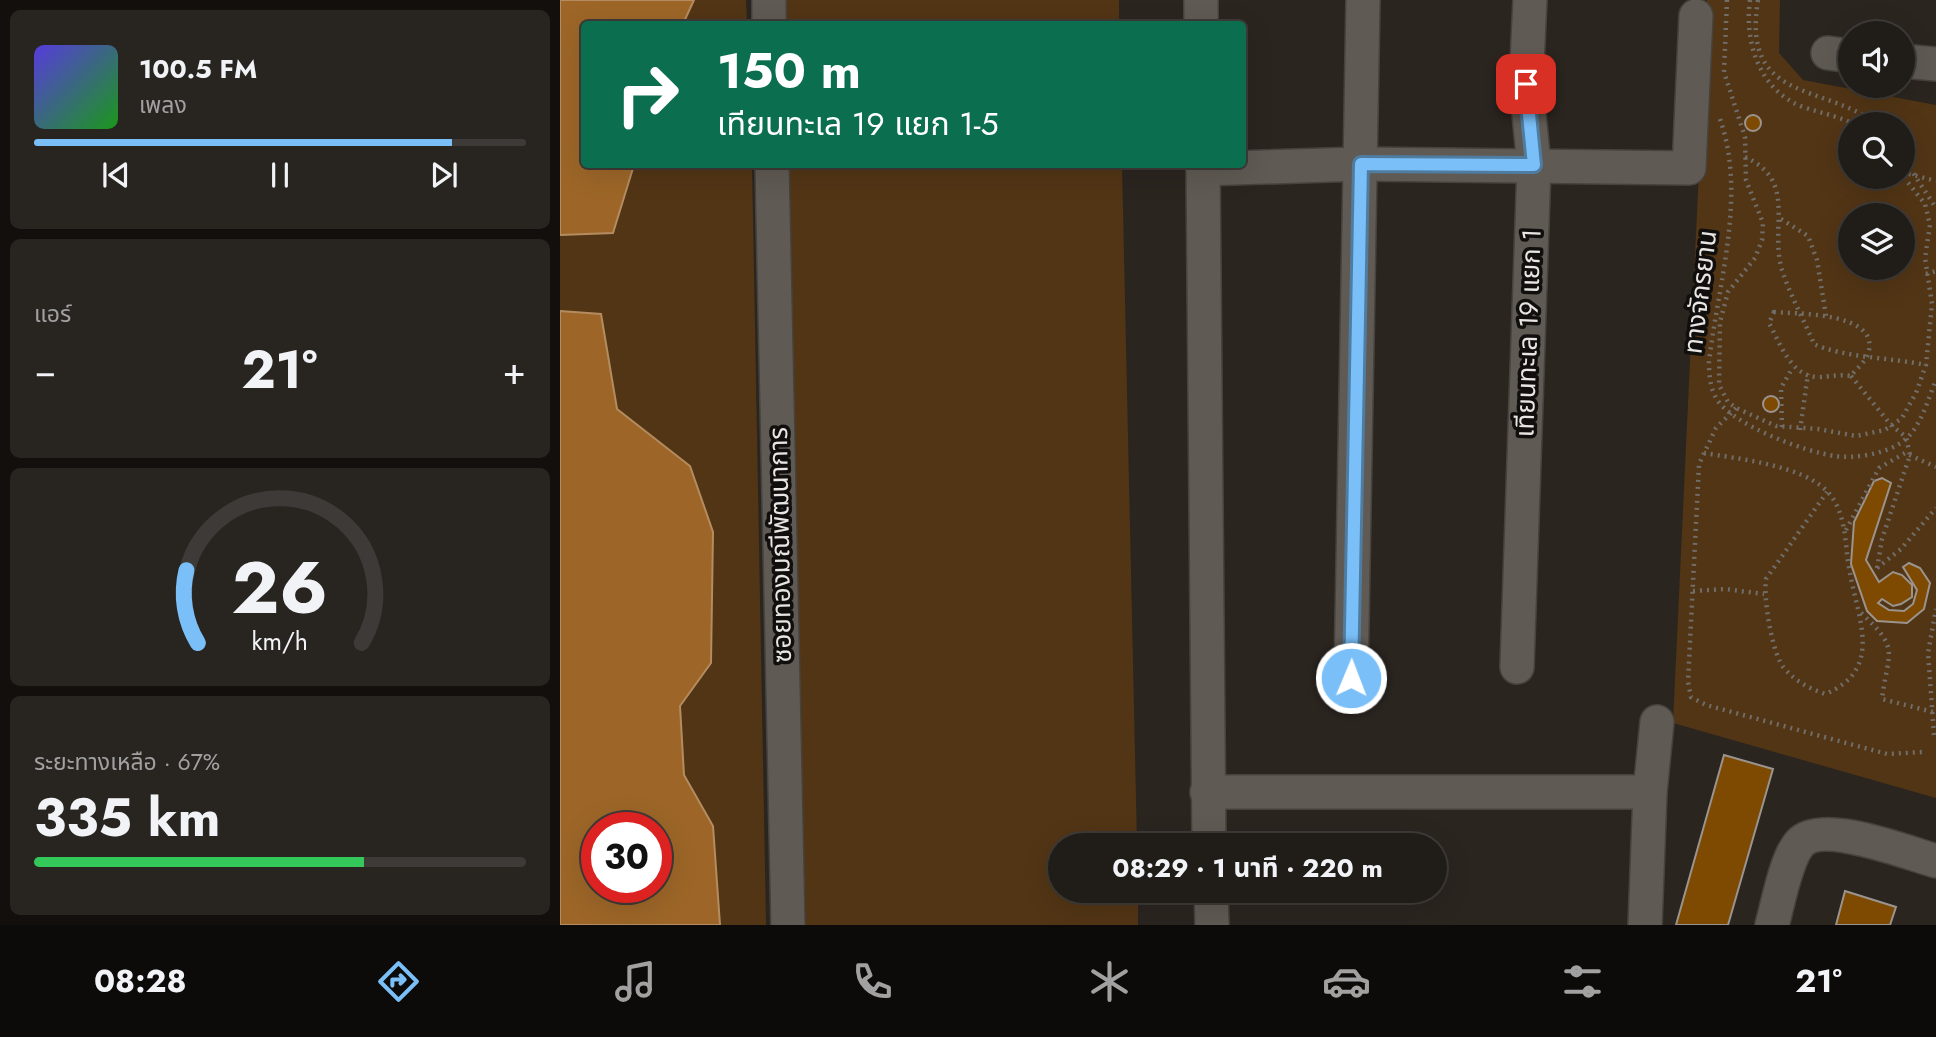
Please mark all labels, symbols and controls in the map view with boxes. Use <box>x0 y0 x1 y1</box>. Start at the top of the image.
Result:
map controls <box>1838 21 1915 280</box>
button: sound <box>1838 21 1915 98</box>
text: 150 m <box>717 36 861 106</box>
icon: right <box>602 49 693 140</box>
text: 100.5 FM <box>139 50 257 88</box>
pin <box>1496 54 1556 114</box>
icon: arrive <box>1507 65 1545 103</box>
text: เพลง <box>139 88 187 122</box>
text: เทียนทะเล 19 แยก 1-5 <box>717 101 998 147</box>
button: search <box>1838 112 1915 189</box>
icon: previous <box>97 156 135 194</box>
icon: pause <box>261 156 299 194</box>
icon: next <box>425 156 463 194</box>
button: layers <box>1838 203 1915 280</box>
street label: เทียนทะเล 19 แยก 1 <box>1505 228 1551 438</box>
street label: ทางจักรยาน <box>1674 228 1726 356</box>
text: แอร์ <box>34 297 71 331</box>
text: 21° <box>242 332 318 408</box>
text: − <box>34 343 56 398</box>
text: + <box>503 343 526 398</box>
street label: ซอยทองมณีพัฒนาการ <box>759 427 801 663</box>
text: 26 <box>232 535 328 640</box>
text: km/h <box>252 623 308 659</box>
position arrow <box>1314 641 1388 715</box>
text: ระยะทางเหลือ · 67% <box>34 745 220 779</box>
text: 335 km <box>34 780 220 856</box>
speed limit sign: 30 <box>581 812 672 903</box>
text: 08:29 · 1 นาที · 220 m <box>1112 849 1383 887</box>
icon: directions <box>374 957 423 1006</box>
icon: music <box>611 957 660 1006</box>
icon: phone <box>848 957 897 1006</box>
icon: climate <box>1085 957 1134 1006</box>
icon: car <box>1322 957 1371 1006</box>
icon: filters <box>1558 957 1607 1006</box>
text: 08:28 <box>94 958 187 1004</box>
text: 21° <box>1795 958 1842 1004</box>

